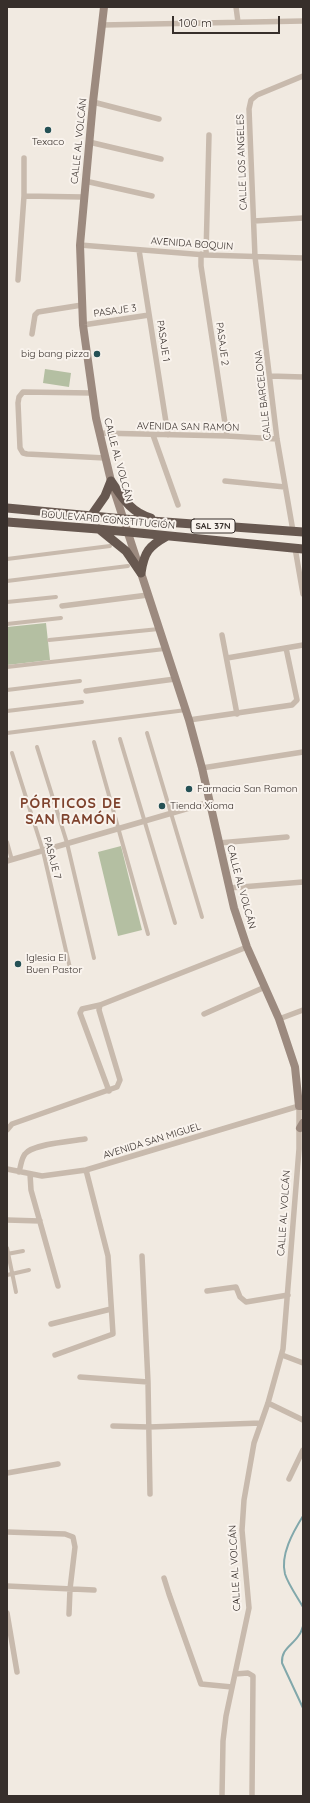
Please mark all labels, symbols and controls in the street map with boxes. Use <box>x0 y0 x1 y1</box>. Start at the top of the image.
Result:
scale bar <box>174 8 282 34</box>
text: 100 m <box>179 15 212 30</box>
street label: CALLE AL VOLCÁN <box>69 97 89 185</box>
street label: CALLE LOS ANGELES <box>234 114 250 210</box>
marker: Texaco <box>43 125 53 135</box>
place label: Texaco <box>32 136 64 148</box>
street label: AVENIDA BOQUIN <box>150 235 234 253</box>
street label: PASAJE 3 <box>93 302 137 320</box>
street label: PASAJE 1 <box>154 319 172 363</box>
street label: PASAJE 2 <box>213 321 231 367</box>
place label: big bang pizza <box>21 348 89 360</box>
marker: big bang pizza <box>92 349 102 359</box>
street label: CALLE BARCELONA <box>252 349 274 441</box>
street label: CALLE AL VOLCÁN <box>101 417 135 503</box>
street label: AVENIDA SAN RAMÓN <box>137 420 239 434</box>
street label: BOULEVARD CONSTITUCIÓN <box>40 508 176 532</box>
road number: SAL 37N <box>191 519 235 533</box>
place label: Farmacia San Ramon <box>197 783 298 795</box>
marker: Farmacia San Ramon <box>184 784 194 794</box>
district label: PÓRTICOS DE SAN RAMÓN <box>20 796 122 828</box>
place label: Tienda Xioma <box>170 800 234 812</box>
marker: Tienda Xioma <box>157 801 167 811</box>
street label: PASAJE 7 <box>41 835 63 881</box>
street label: CALLE AL VOLCÁN <box>224 844 258 930</box>
place label: Iglesia El Buen Pastor <box>26 952 82 976</box>
marker: Iglesia El Buen Pastor <box>13 959 23 969</box>
street label: AVENIDA SAN MIGUEL <box>101 1120 203 1162</box>
street label: CALLE AL VOLCÁN <box>275 1170 293 1256</box>
street label: CALLE AL VOLCÁN <box>227 1525 243 1611</box>

